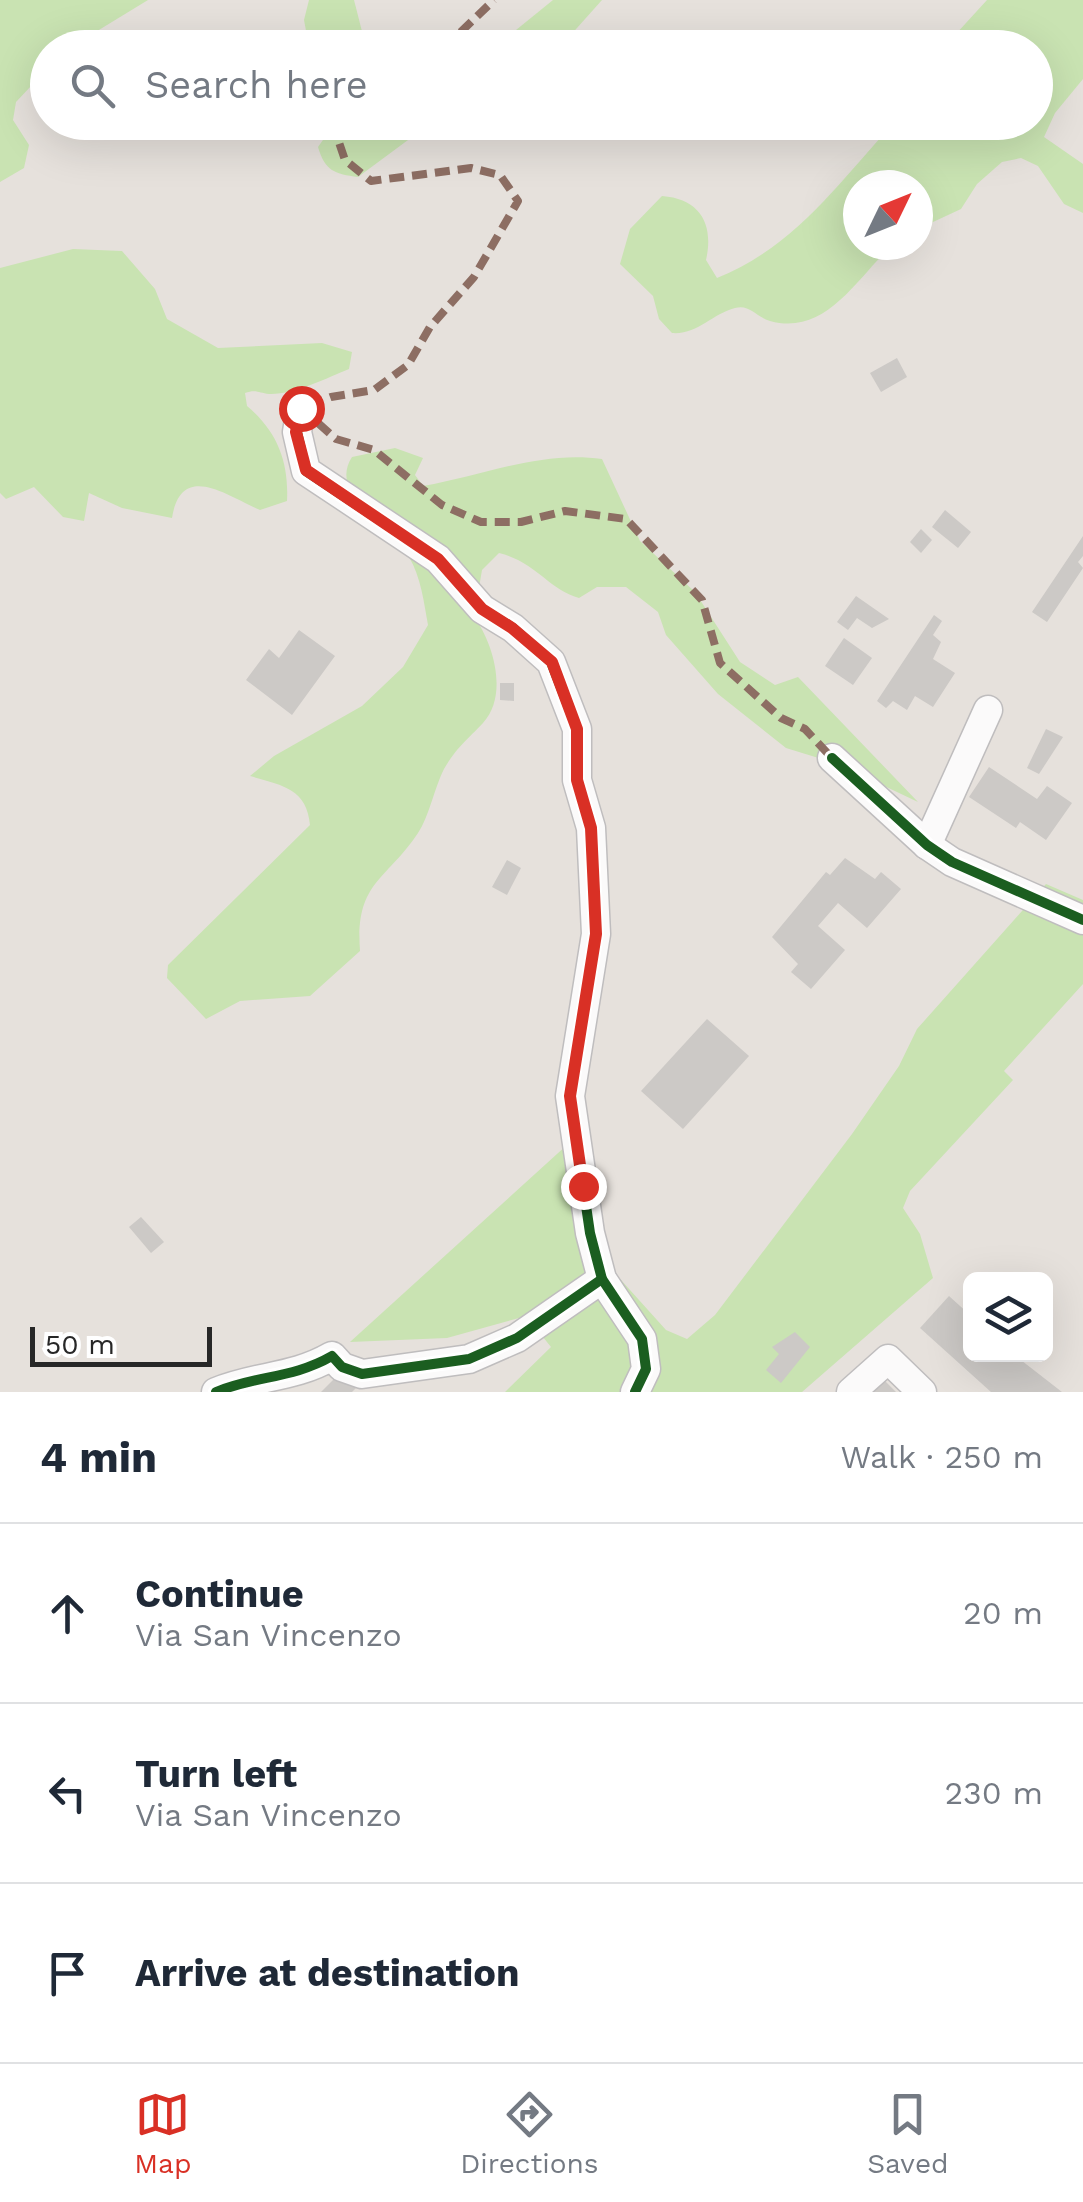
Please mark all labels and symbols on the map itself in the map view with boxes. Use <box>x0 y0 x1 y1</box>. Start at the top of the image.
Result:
north arrow <box>843 170 933 260</box>
route start <box>279 386 325 432</box>
route end <box>561 1164 607 1210</box>
scale bar <box>30 1322 212 1366</box>

